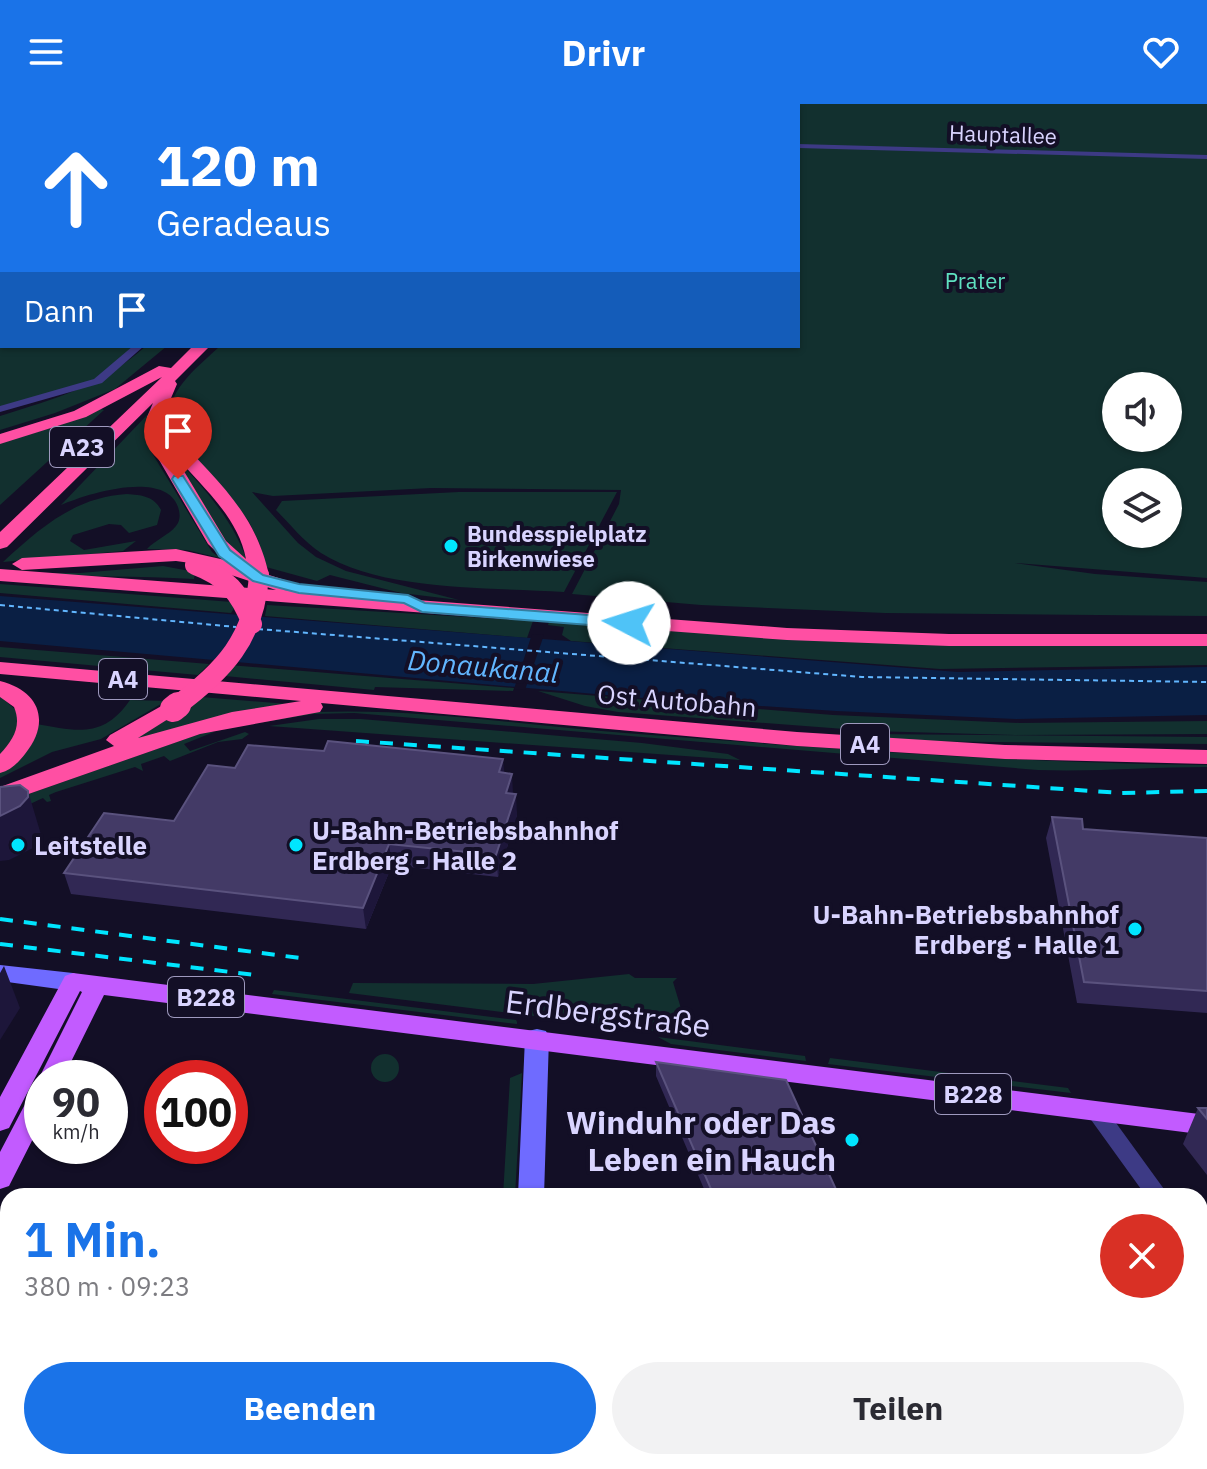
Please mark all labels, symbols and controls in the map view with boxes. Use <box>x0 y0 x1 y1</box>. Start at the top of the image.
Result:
text: Drivr <box>562 29 645 76</box>
icon: menu <box>24 30 68 74</box>
icon: heart <box>1139 30 1183 74</box>
street label: Hauptallee <box>949 118 1057 150</box>
text: 120 m <box>156 129 320 201</box>
icon: ahead <box>24 136 128 240</box>
text: Geradeaus <box>156 199 331 246</box>
park label: Prater <box>945 266 1005 295</box>
icon: arrive <box>110 288 154 332</box>
text: Dann <box>24 291 94 330</box>
map controls <box>1102 372 1182 548</box>
button: sound <box>1102 372 1182 452</box>
pin <box>144 397 212 479</box>
icon: arrive <box>156 409 200 453</box>
road number: A23 <box>50 427 114 467</box>
button: layers <box>1102 468 1182 548</box>
place label: Bundesspielplatz Birkenwiese <box>467 519 647 573</box>
marker: Bundesspielplatz Birkenwiese <box>442 537 460 555</box>
position arrow <box>587 581 671 665</box>
water label: Donaukanal <box>406 641 561 691</box>
road number: A4 <box>99 659 147 699</box>
street label: Ost Autobahn <box>596 676 758 724</box>
road number: A4 <box>841 724 889 764</box>
place label: U-Bahn-Betriebsbahnhof Erdberg - Halle 2 <box>312 813 619 877</box>
place label: Leitstelle <box>34 828 147 862</box>
marker: Leitstelle <box>9 836 27 854</box>
marker: U-Bahn-Betriebsbahnhof Erdberg - Halle 2 <box>287 836 305 854</box>
place label: U-Bahn-Betriebsbahnhof Erdberg - Halle 1 <box>813 897 1120 961</box>
marker: U-Bahn-Betriebsbahnhof Erdberg - Halle 1 <box>1126 920 1144 938</box>
road number: B228 <box>168 977 244 1017</box>
street label: Erdbergstraße <box>503 980 713 1046</box>
speed limit sign: 100 <box>144 1060 248 1164</box>
road number: B228 <box>935 1074 1011 1114</box>
text: 90 <box>52 1076 100 1128</box>
place label: Winduhr oder Das Leben ein Hauch <box>566 1101 836 1180</box>
text: km/h <box>52 1118 100 1145</box>
marker: Winduhr oder Das Leben ein Hauch <box>843 1131 861 1149</box>
text: 1 Min. <box>24 1208 161 1270</box>
button: close <box>1100 1214 1184 1298</box>
text: 380 m · 09:23 <box>24 1269 190 1303</box>
button: Beenden <box>24 1362 596 1454</box>
button: Teilen <box>612 1362 1184 1454</box>

